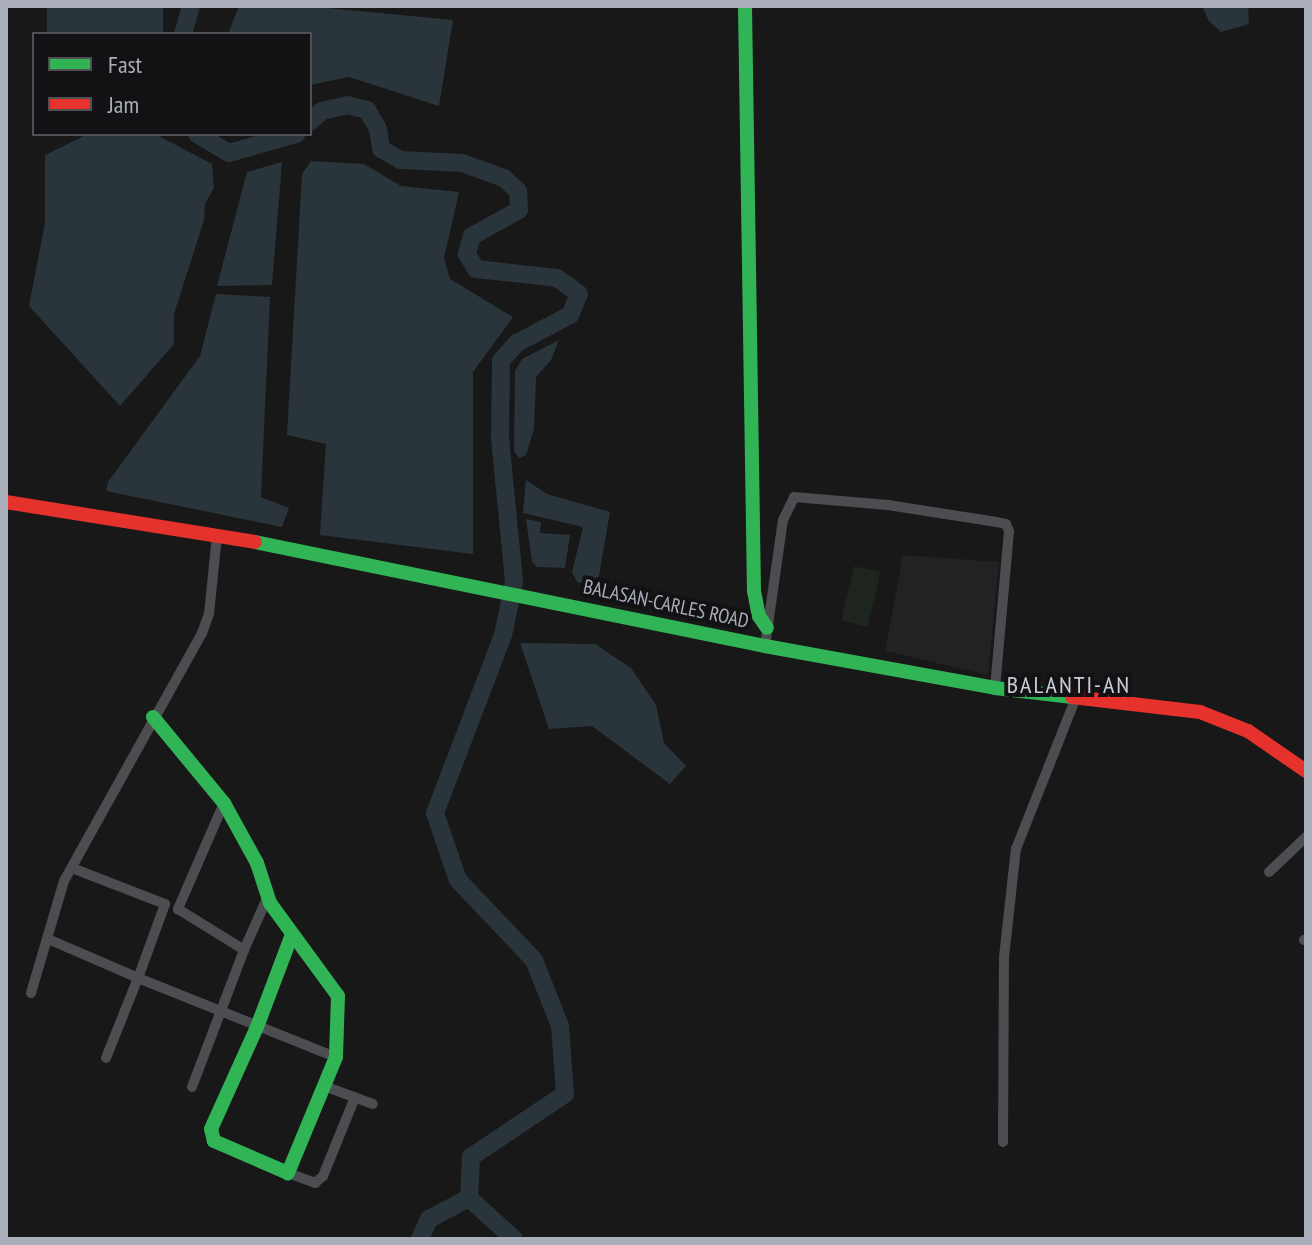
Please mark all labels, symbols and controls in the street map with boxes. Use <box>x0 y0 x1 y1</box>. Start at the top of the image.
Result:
legend <box>32 32 312 136</box>
text: Fast <box>108 49 142 80</box>
text: Jam <box>108 89 139 120</box>
street label: BALASAN-CARLES ROAD <box>581 575 751 633</box>
district label: BALANTI-AN <box>1007 671 1131 699</box>

